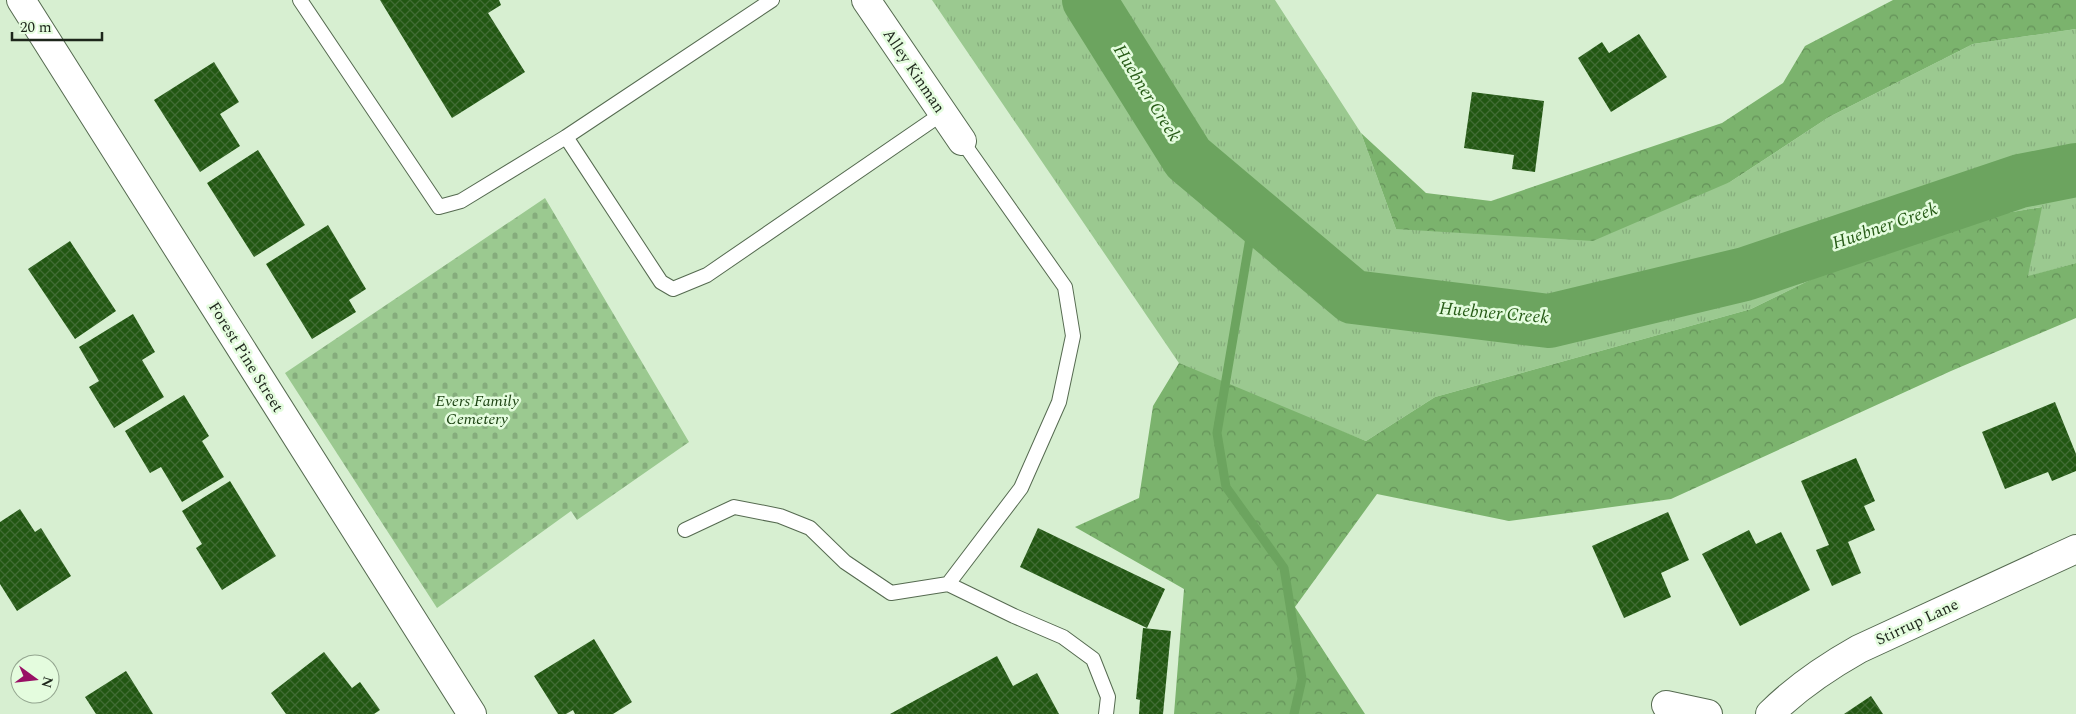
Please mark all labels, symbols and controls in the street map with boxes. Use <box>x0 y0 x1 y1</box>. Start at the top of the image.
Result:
scale bar <box>12 10 102 42</box>
text: 20 m <box>20 16 52 39</box>
street label: Alley Kinman <box>877 24 951 118</box>
water label: Huebner Creek <box>1106 39 1188 147</box>
water label: Huebner Creek <box>1829 195 1942 257</box>
water label: Huebner Creek <box>1438 295 1551 331</box>
street label: Forest Pine Street <box>202 297 290 417</box>
park label: Evers Family Cemetery <box>435 389 519 431</box>
street label: Stirrup Lane <box>1872 592 1962 652</box>
north arrow <box>10 654 60 704</box>
text: N <box>35 674 59 690</box>

